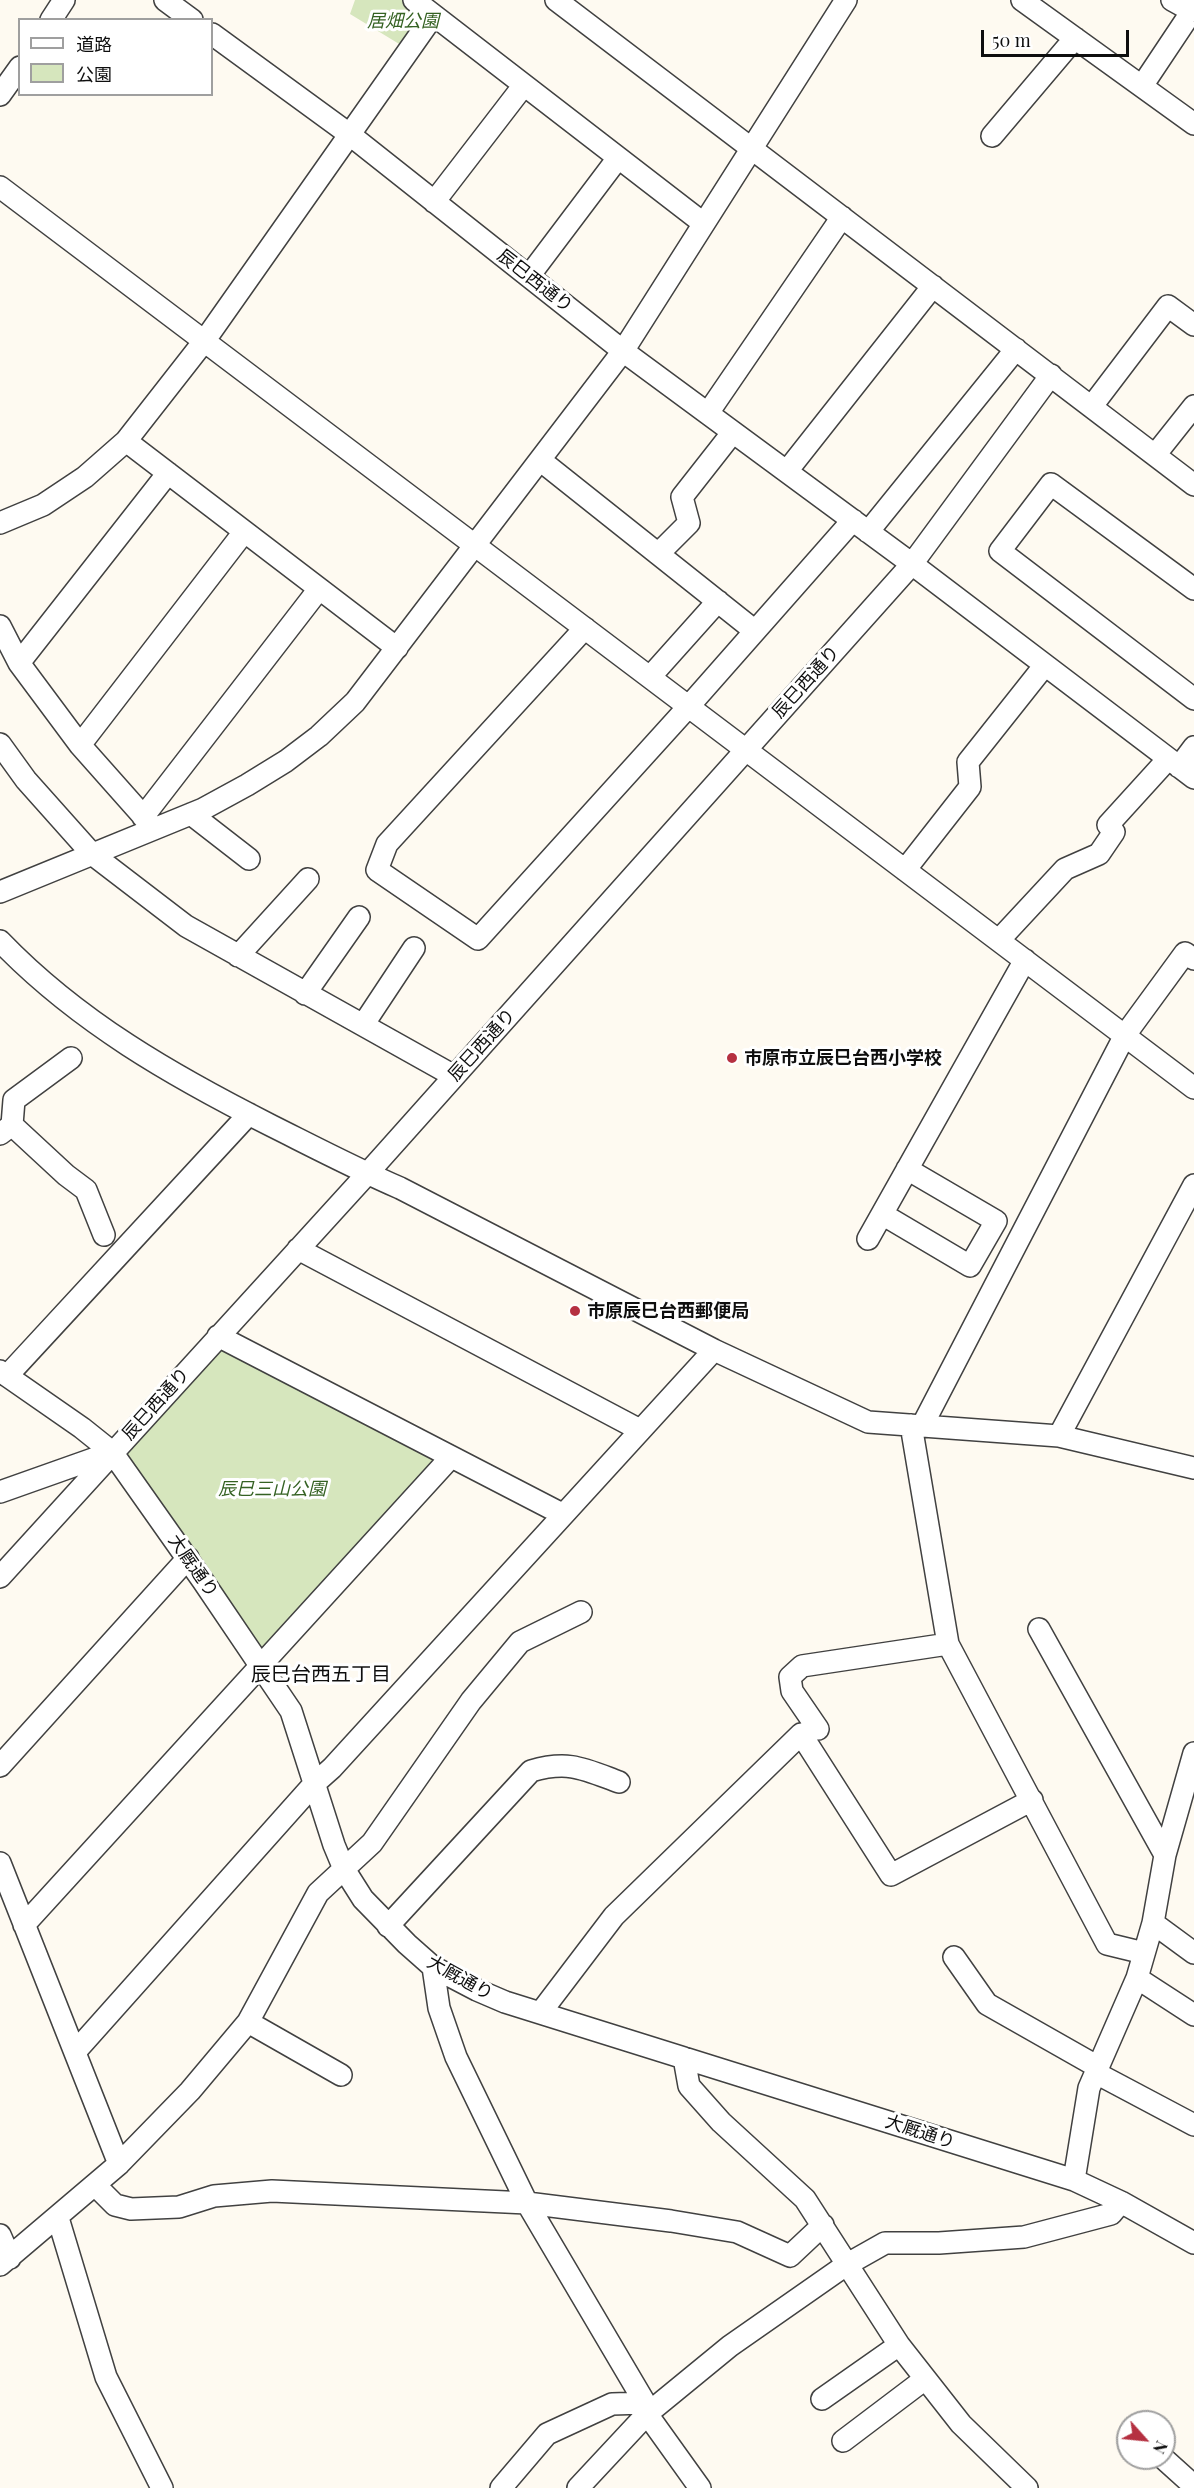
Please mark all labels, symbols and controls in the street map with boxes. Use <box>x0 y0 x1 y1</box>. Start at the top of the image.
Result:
park label: 居畑公園 <box>367 10 439 32</box>
legend <box>18 18 213 96</box>
scale bar <box>984 18 1132 56</box>
text: 50 m <box>992 28 1031 52</box>
text: 道路 <box>76 32 112 56</box>
text: 公園 <box>76 62 112 86</box>
street label: 辰巳西通り <box>493 245 577 317</box>
street label: 辰巳西通り <box>768 641 844 723</box>
street label: 辰巳西通り <box>444 1004 520 1086</box>
place label: 市原市立辰巳台西小学校 <box>744 1047 942 1069</box>
marker: 市原市立辰巳台西小学校 <box>725 1051 739 1065</box>
place label: 市原辰巳台西郵便局 <box>587 1300 749 1322</box>
marker: 市原辰巳台西郵便局 <box>568 1304 582 1318</box>
street label: 辰巳西通り <box>118 1363 194 1445</box>
park label: 辰巳三山公園 <box>218 1478 326 1500</box>
street label: 大厩通り <box>164 1530 222 1602</box>
district label: 辰巳台西五丁目 <box>251 1663 391 1687</box>
street label: 大厩通り <box>423 1951 497 2005</box>
street label: 大厩通り <box>882 2111 958 2153</box>
north arrow <box>1116 2410 1176 2470</box>
text: N <box>1149 2438 1173 2457</box>

